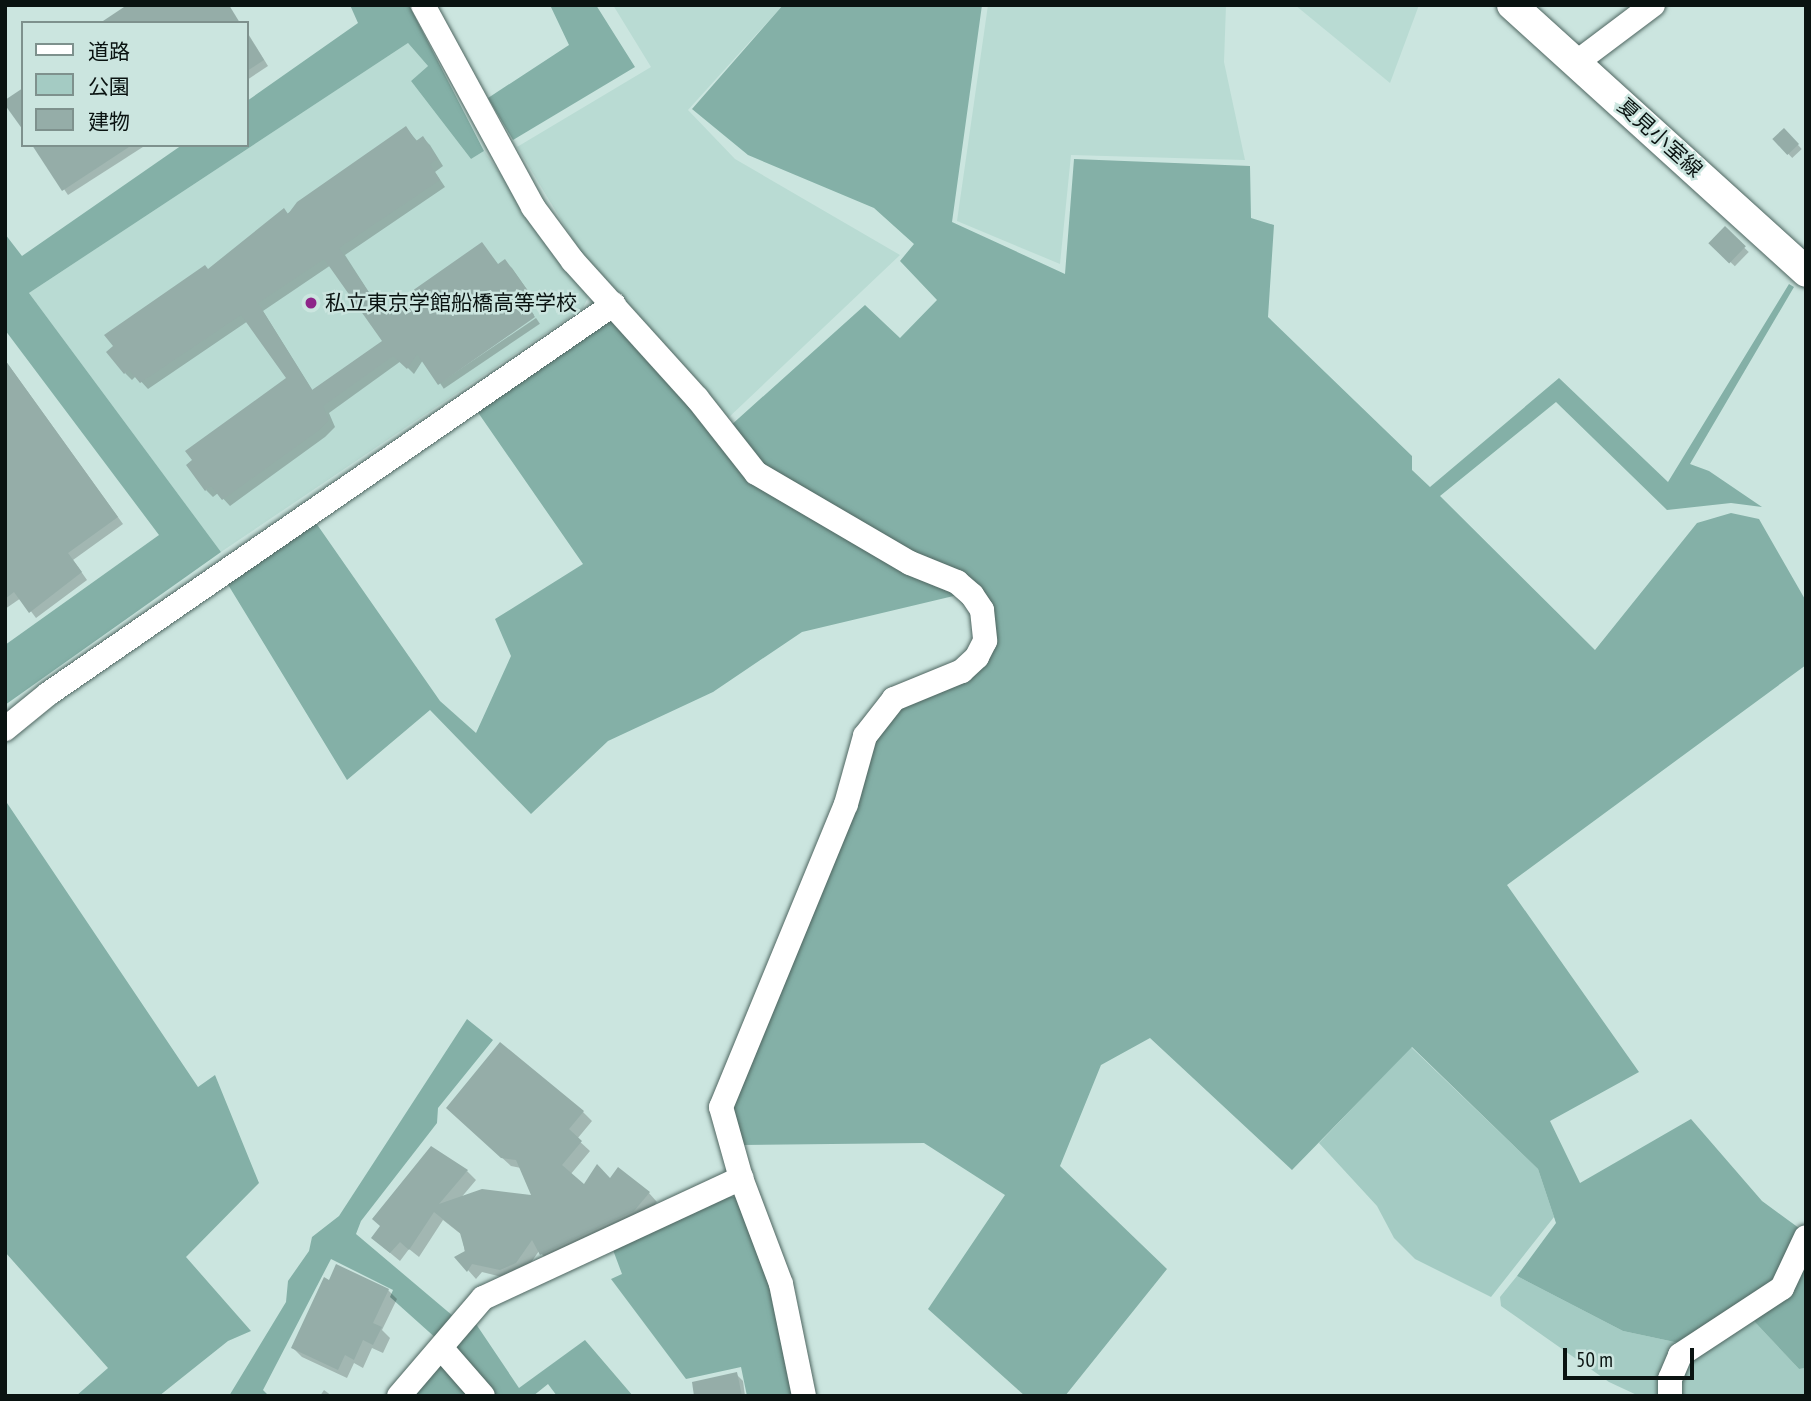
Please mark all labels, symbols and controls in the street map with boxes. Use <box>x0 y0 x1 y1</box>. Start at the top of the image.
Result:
legend <box>21 21 248 147</box>
text: 道路 <box>88 38 130 65</box>
text: 公園 <box>88 73 130 100</box>
street label: 夏見小室線 <box>1613 94 1707 182</box>
text: 建物 <box>88 108 130 135</box>
place label: 私立東京学館船橋高等学校 <box>325 290 577 316</box>
marker: 私立東京学館船橋高等学校 <box>303 295 319 311</box>
scale bar <box>1566 1334 1697 1378</box>
text: 50 m <box>1576 1346 1613 1373</box>

